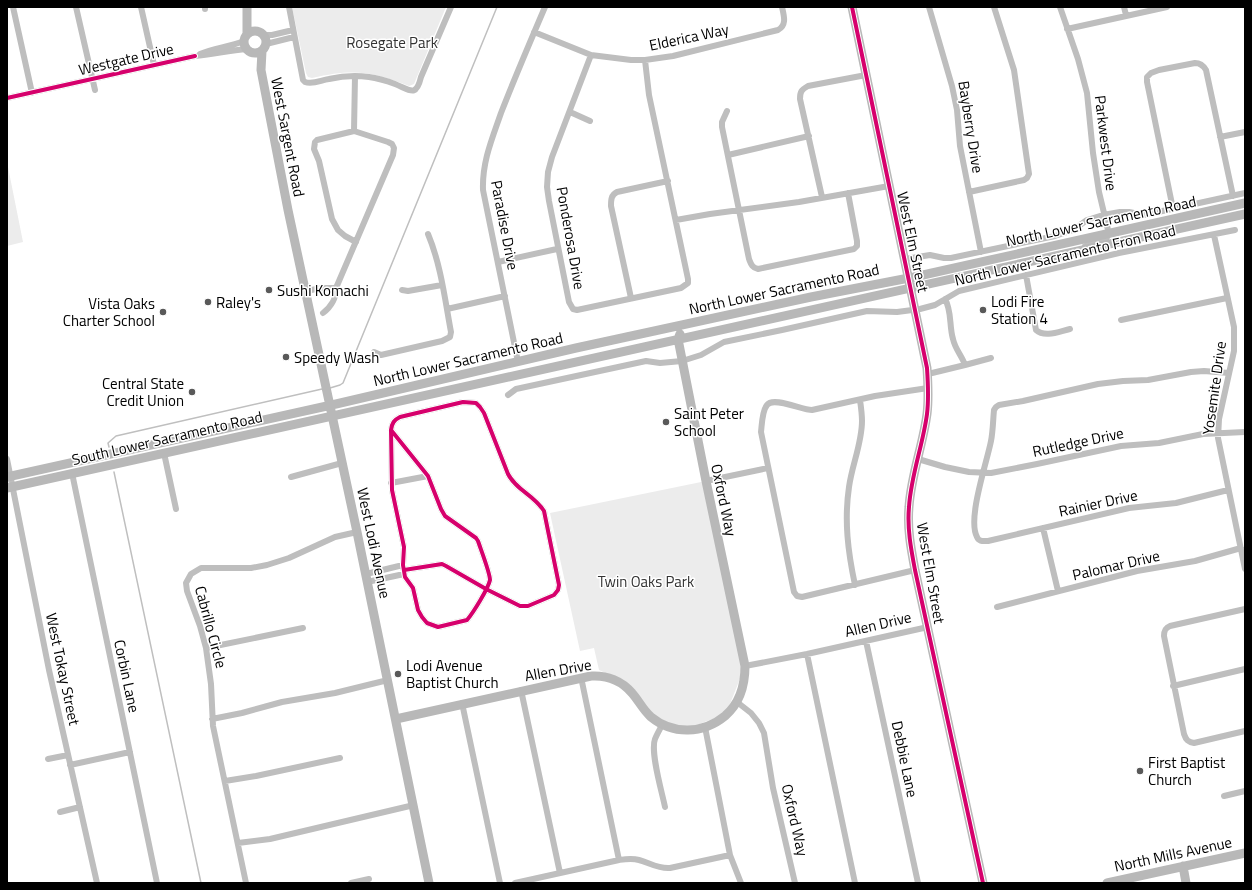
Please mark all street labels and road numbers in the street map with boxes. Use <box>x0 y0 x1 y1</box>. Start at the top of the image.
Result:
street label: Elderica Way <box>647 17 731 57</box>
street label: Westgate Drive <box>76 37 176 81</box>
street label: West Sargent Road <box>265 75 311 199</box>
street label: Bayberry Drive <box>952 79 990 175</box>
street label: Parkwest Drive <box>1089 94 1123 192</box>
street label: Paradise Drive <box>485 178 525 272</box>
street label: Ponderosa Drive <box>551 185 591 291</box>
street label: West Elm Street <box>891 190 935 295</box>
street label: North Lower Sacramento Road <box>1004 190 1198 252</box>
street label: North Lower Sacramento Fron Road <box>952 218 1178 292</box>
street label: North Lower Sacramento Road <box>687 258 881 320</box>
street label: North Lower Sacramento Road <box>371 326 565 392</box>
street label: Yosemite Drive <box>1196 340 1232 436</box>
street label: South Lower Sacramento Road <box>69 405 265 471</box>
street label: Rutledge Drive <box>1030 421 1126 463</box>
street label: Oxford Way <box>705 462 743 538</box>
street label: Rainier Drive <box>1056 483 1140 523</box>
street label: West Lodi Avenue <box>351 486 397 600</box>
street label: West Elm Street <box>911 521 951 626</box>
street label: Palomar Drive <box>1070 544 1162 586</box>
street label: Cabrillo Circle <box>189 583 233 671</box>
street label: Allen Drive <box>842 605 914 643</box>
street label: West Tokay Street <box>40 611 86 728</box>
street label: Corbin Lane <box>108 637 146 715</box>
street label: Allen Drive <box>523 653 593 687</box>
street label: Debbie Lane <box>886 719 924 799</box>
street label: Oxford Way <box>776 782 814 858</box>
street label: North Mills Avenue <box>1112 830 1234 878</box>

